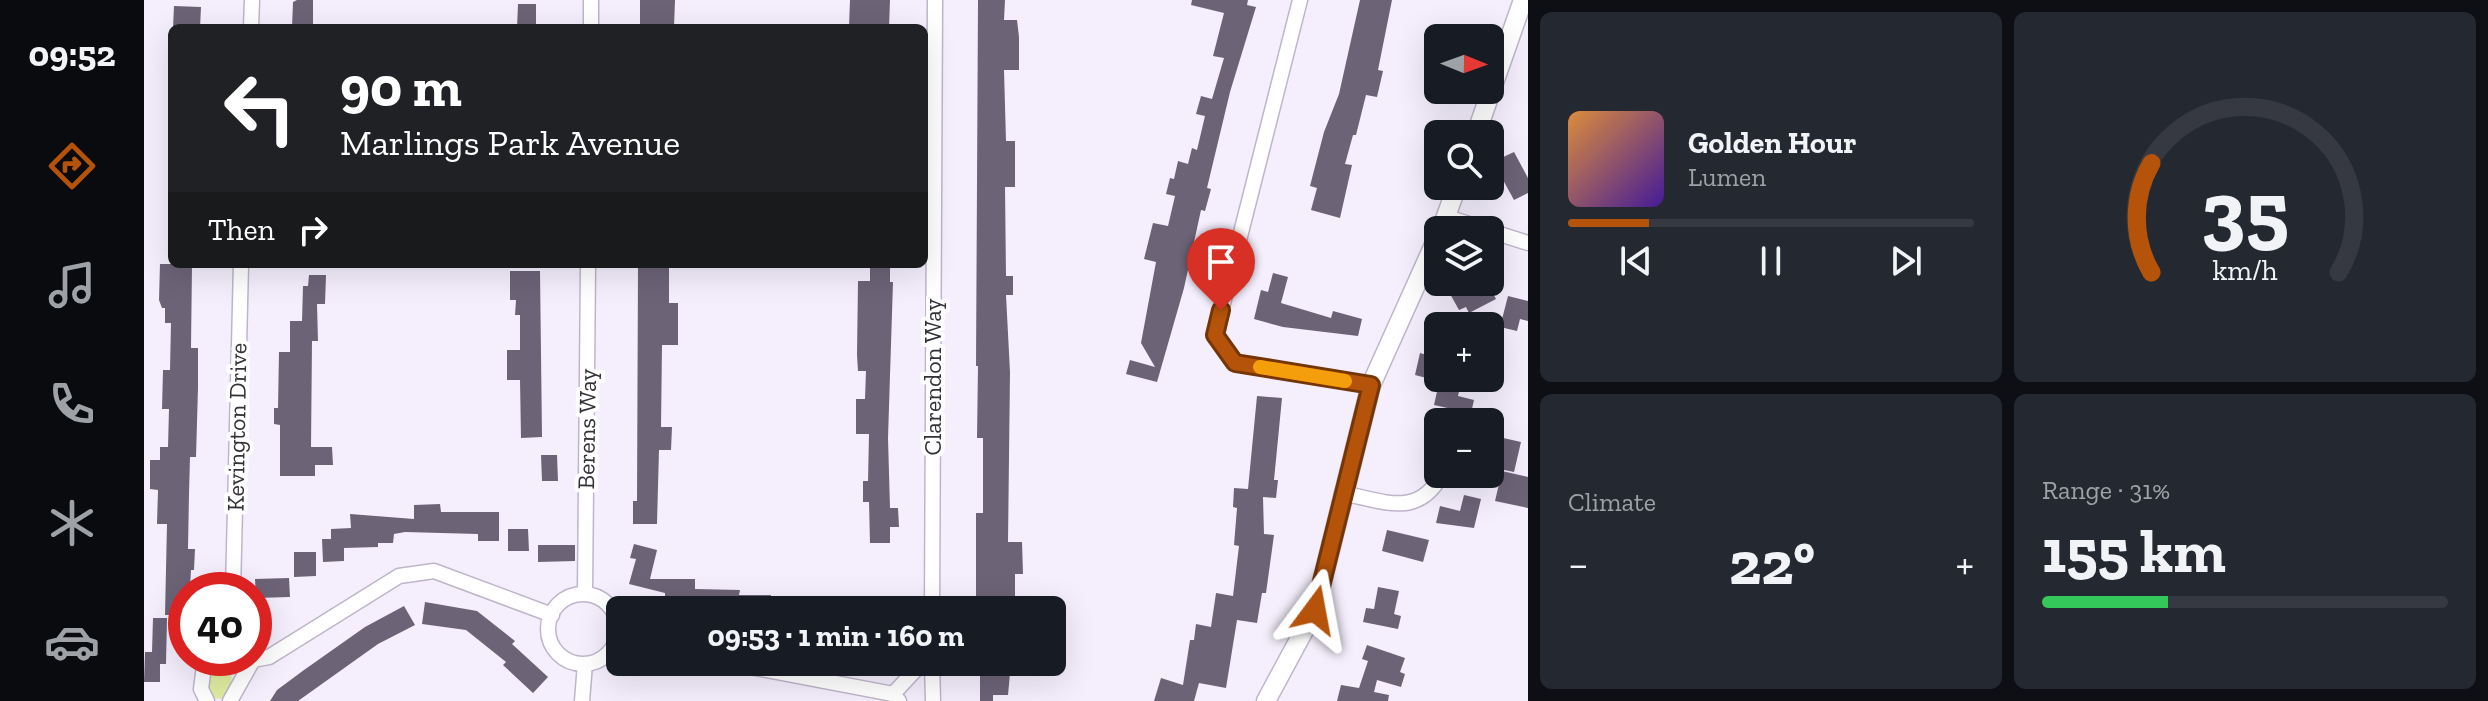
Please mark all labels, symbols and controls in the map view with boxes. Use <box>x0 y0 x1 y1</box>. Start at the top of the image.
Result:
north arrow <box>1424 24 1504 104</box>
map controls <box>1424 24 1504 488</box>
text: 09:52 <box>28 32 116 75</box>
text: 90 m <box>340 53 462 120</box>
icon: left <box>208 56 312 160</box>
button: search <box>1424 120 1504 200</box>
text: Marlings Park Avenue <box>340 121 680 164</box>
text: Golden Hour <box>1688 125 1856 161</box>
icon: directions <box>44 138 100 194</box>
text: 35 <box>2201 159 2289 259</box>
text: Lumen <box>1688 161 1766 193</box>
icon: right <box>291 208 335 252</box>
text: Then <box>208 212 275 248</box>
button: layers <box>1424 216 1504 296</box>
pin <box>1187 228 1255 310</box>
icon: previous <box>1614 239 1658 283</box>
icon: pause <box>1749 239 1793 283</box>
icon: next <box>1884 239 1928 283</box>
icon: arrive <box>1199 240 1243 284</box>
text: km/h <box>2212 253 2278 287</box>
icon: music <box>44 257 100 313</box>
street label: Clarendon Way <box>918 298 947 456</box>
button: + <box>1424 312 1504 392</box>
street label: Kevington Drive <box>221 342 252 511</box>
street label: Berens Way <box>571 368 602 490</box>
icon: phone <box>44 376 100 432</box>
button: − <box>1424 408 1504 488</box>
text: Range · 31% <box>2042 474 2170 506</box>
text: Climate <box>1568 486 1656 518</box>
icon: climate <box>44 495 100 551</box>
text: 155 km <box>2042 515 2226 587</box>
text: 22° <box>1729 527 1815 599</box>
text: − <box>1568 537 1589 590</box>
text: + <box>1955 537 1974 590</box>
position arrow <box>1273 568 1357 652</box>
speed limit sign: 40 <box>168 572 272 676</box>
icon: car <box>44 614 100 670</box>
text: 09:53 · 1 min · 160 m <box>708 618 964 654</box>

